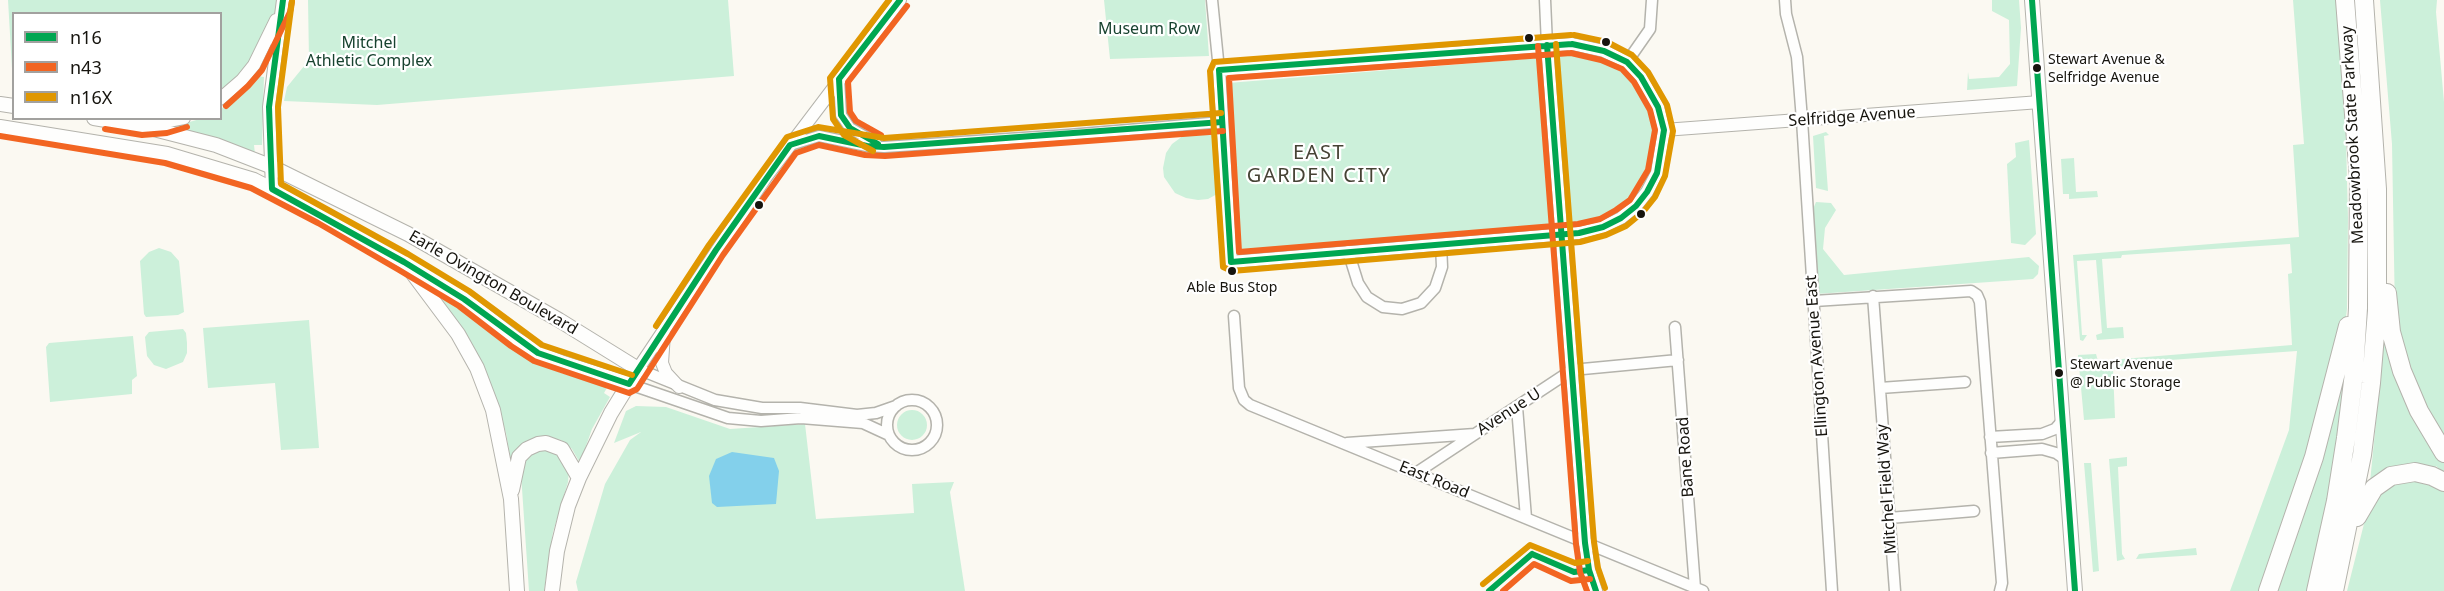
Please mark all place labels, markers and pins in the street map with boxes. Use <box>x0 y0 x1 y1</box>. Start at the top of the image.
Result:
unlabelled marker <box>1523 32 1535 44</box>
unlabelled marker <box>1600 36 1612 48</box>
place label: Stewart Avenue & Selfridge Avenue <box>2048 52 2165 84</box>
marker: Stewart Avenue & Selfridge Avenue <box>2031 62 2043 74</box>
unlabelled marker <box>753 199 765 211</box>
unlabelled marker <box>1635 208 1647 220</box>
marker: Able Bus Stop <box>1226 265 1238 277</box>
place label: Able Bus Stop <box>1187 280 1277 296</box>
place label: Stewart Avenue @ Public Storage <box>2070 357 2181 390</box>
marker: Stewart Avenue @ Public Storage <box>2053 367 2065 379</box>

